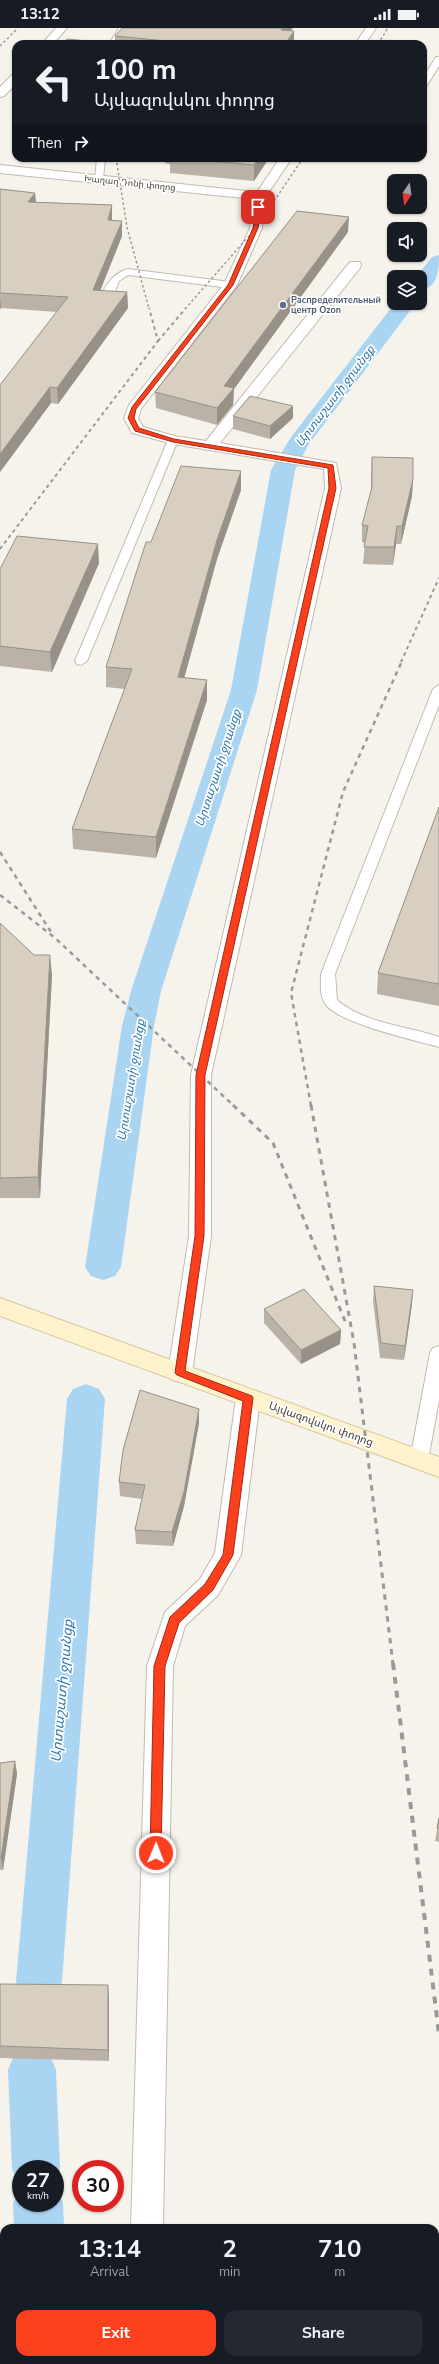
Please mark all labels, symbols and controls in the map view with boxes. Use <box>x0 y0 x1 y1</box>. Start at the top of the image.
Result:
text: 13:12 <box>20 4 60 24</box>
text: 100 m <box>94 51 177 89</box>
icon: left <box>28 56 80 108</box>
text: Այվազովսկու փողոց <box>94 88 275 112</box>
icon: right <box>70 132 92 154</box>
text: Then <box>28 133 62 153</box>
street label: Խաղաղ Դոնի փողոց <box>84 172 176 194</box>
north arrow <box>387 174 427 214</box>
map controls <box>387 174 427 310</box>
pin <box>241 190 275 224</box>
icon: arrive <box>247 196 269 218</box>
button: sound <box>387 222 427 262</box>
button: layers <box>387 270 427 310</box>
place label: Распределительный центр Ozon <box>291 294 381 316</box>
marker: Распределительный центр Ozon <box>278 300 288 310</box>
water label: Արտաշատի ջրանցք <box>292 342 379 450</box>
water label: Արտաշատի ջրանցք <box>191 706 245 829</box>
water label: Արտաշատի ջրանցք <box>113 1017 149 1142</box>
street label: Այվազովսկու փողոց <box>267 1398 375 1450</box>
water label: Արտաշատի ջրանցք <box>46 1618 78 1763</box>
position arrow <box>135 1832 177 1874</box>
speed limit sign: 30 <box>72 2160 124 2212</box>
text: 27 <box>26 2167 50 2194</box>
text: km/h <box>27 2189 49 2203</box>
text: 13:14 <box>78 2233 141 2265</box>
text: 2 <box>222 2233 237 2265</box>
text: 710 <box>318 2233 361 2265</box>
text: Arrival <box>90 2263 129 2281</box>
text: min <box>219 2263 240 2281</box>
text: m <box>334 2263 345 2281</box>
button: Exit <box>16 2310 216 2356</box>
button: Share <box>224 2310 423 2356</box>

